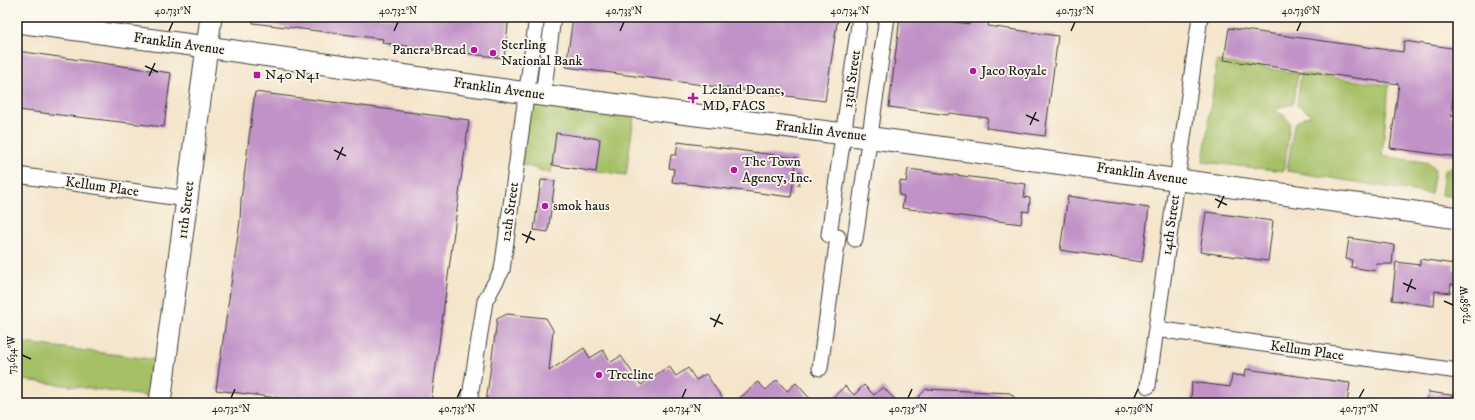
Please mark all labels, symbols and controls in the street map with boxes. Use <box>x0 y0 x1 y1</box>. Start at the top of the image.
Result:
text: 40.731°N <box>155 5 192 17</box>
text: 40.732°N <box>379 5 417 17</box>
text: 40.733°N <box>605 5 643 17</box>
text: 40.734°N <box>830 5 870 17</box>
text: 40.735°N <box>1056 5 1094 17</box>
text: 40.736°N <box>1282 5 1320 17</box>
street label: Franklin Avenue <box>132 29 226 59</box>
place label: Sterling National Bank <box>501 36 583 70</box>
place label: Panera Bread <box>392 41 466 59</box>
marker: Panera Bread <box>469 45 479 55</box>
marker: Sterling National Bank <box>488 48 498 58</box>
street label: 13th Street <box>839 48 865 109</box>
place label: Jaco Royale <box>979 62 1047 80</box>
place label: N40 N41 <box>265 66 320 84</box>
marker: Jaco Royale <box>968 66 978 76</box>
marker: N40 N41 <box>252 70 262 80</box>
street label: Franklin Avenue <box>452 74 546 104</box>
place label: Leland Deane, MD, FACS <box>702 81 785 115</box>
marker: Leland Deane, MD, FACS <box>687 92 699 104</box>
street label: Franklin Avenue <box>774 116 868 146</box>
place label: The Town Agency, Inc. <box>742 153 812 187</box>
street label: Franklin Avenue <box>1095 159 1189 189</box>
marker: The Town Agency, Inc. <box>729 165 739 175</box>
street label: Kellum Place <box>64 173 140 201</box>
street label: 11th Street <box>174 180 199 240</box>
street label: 12th Street <box>497 181 523 243</box>
street label: 14th Street <box>1158 193 1184 257</box>
place label: smok haus <box>553 197 610 215</box>
marker: smok haus <box>540 201 550 211</box>
text: 73.638°W <box>1459 285 1471 324</box>
text: 73.634°W <box>6 335 18 374</box>
street label: Kellum Place <box>1269 337 1345 365</box>
place label: Treeline <box>607 366 654 384</box>
marker: Treeline <box>594 370 604 380</box>
text: 40.732°N <box>212 403 250 415</box>
text: 40.733°N <box>438 403 476 415</box>
text: 40.734°N <box>662 403 702 415</box>
text: 40.735°N <box>889 403 927 415</box>
text: 40.736°N <box>1115 403 1153 415</box>
text: 40.737°N <box>1340 403 1378 415</box>

